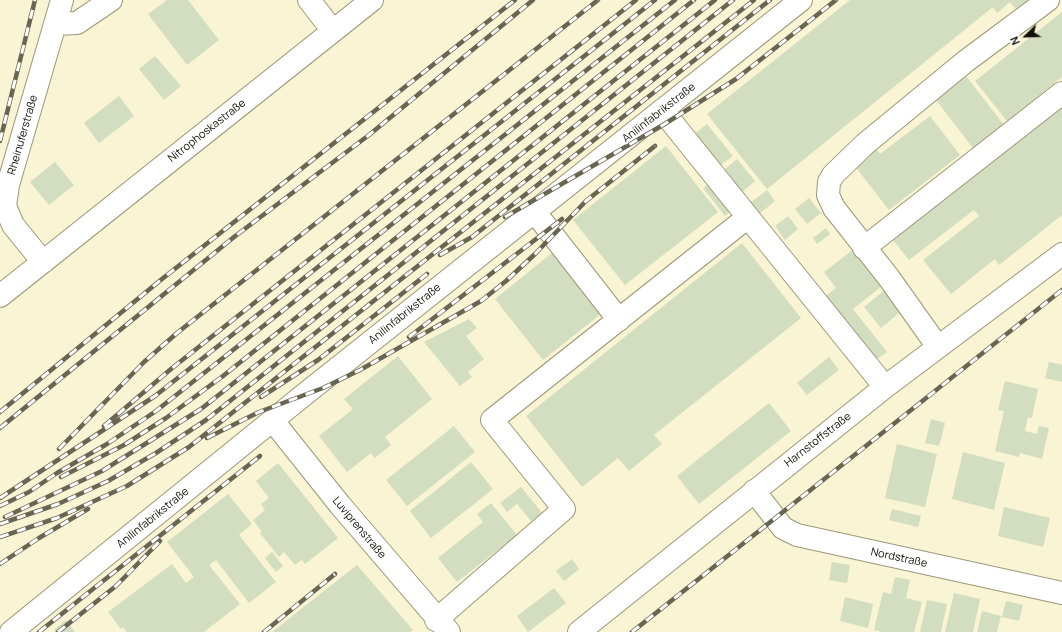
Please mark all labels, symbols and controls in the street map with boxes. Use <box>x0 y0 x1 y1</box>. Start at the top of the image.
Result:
north arrow <box>1006 16 1046 56</box>
text: N <box>1006 34 1023 47</box>
street label: Anilinfabrikstraße <box>620 80 698 146</box>
street label: Rheinuferstraße <box>5 94 41 176</box>
street label: Nitrophoskastraße <box>166 97 248 165</box>
street label: Anilinfabrikstraße <box>366 281 444 347</box>
street label: Harnstoffstraße <box>782 410 854 470</box>
street label: Anilinfabrikstraße <box>114 485 192 551</box>
street label: Luviprenstraße <box>329 494 389 562</box>
street label: Nordstraße <box>870 546 928 570</box>

